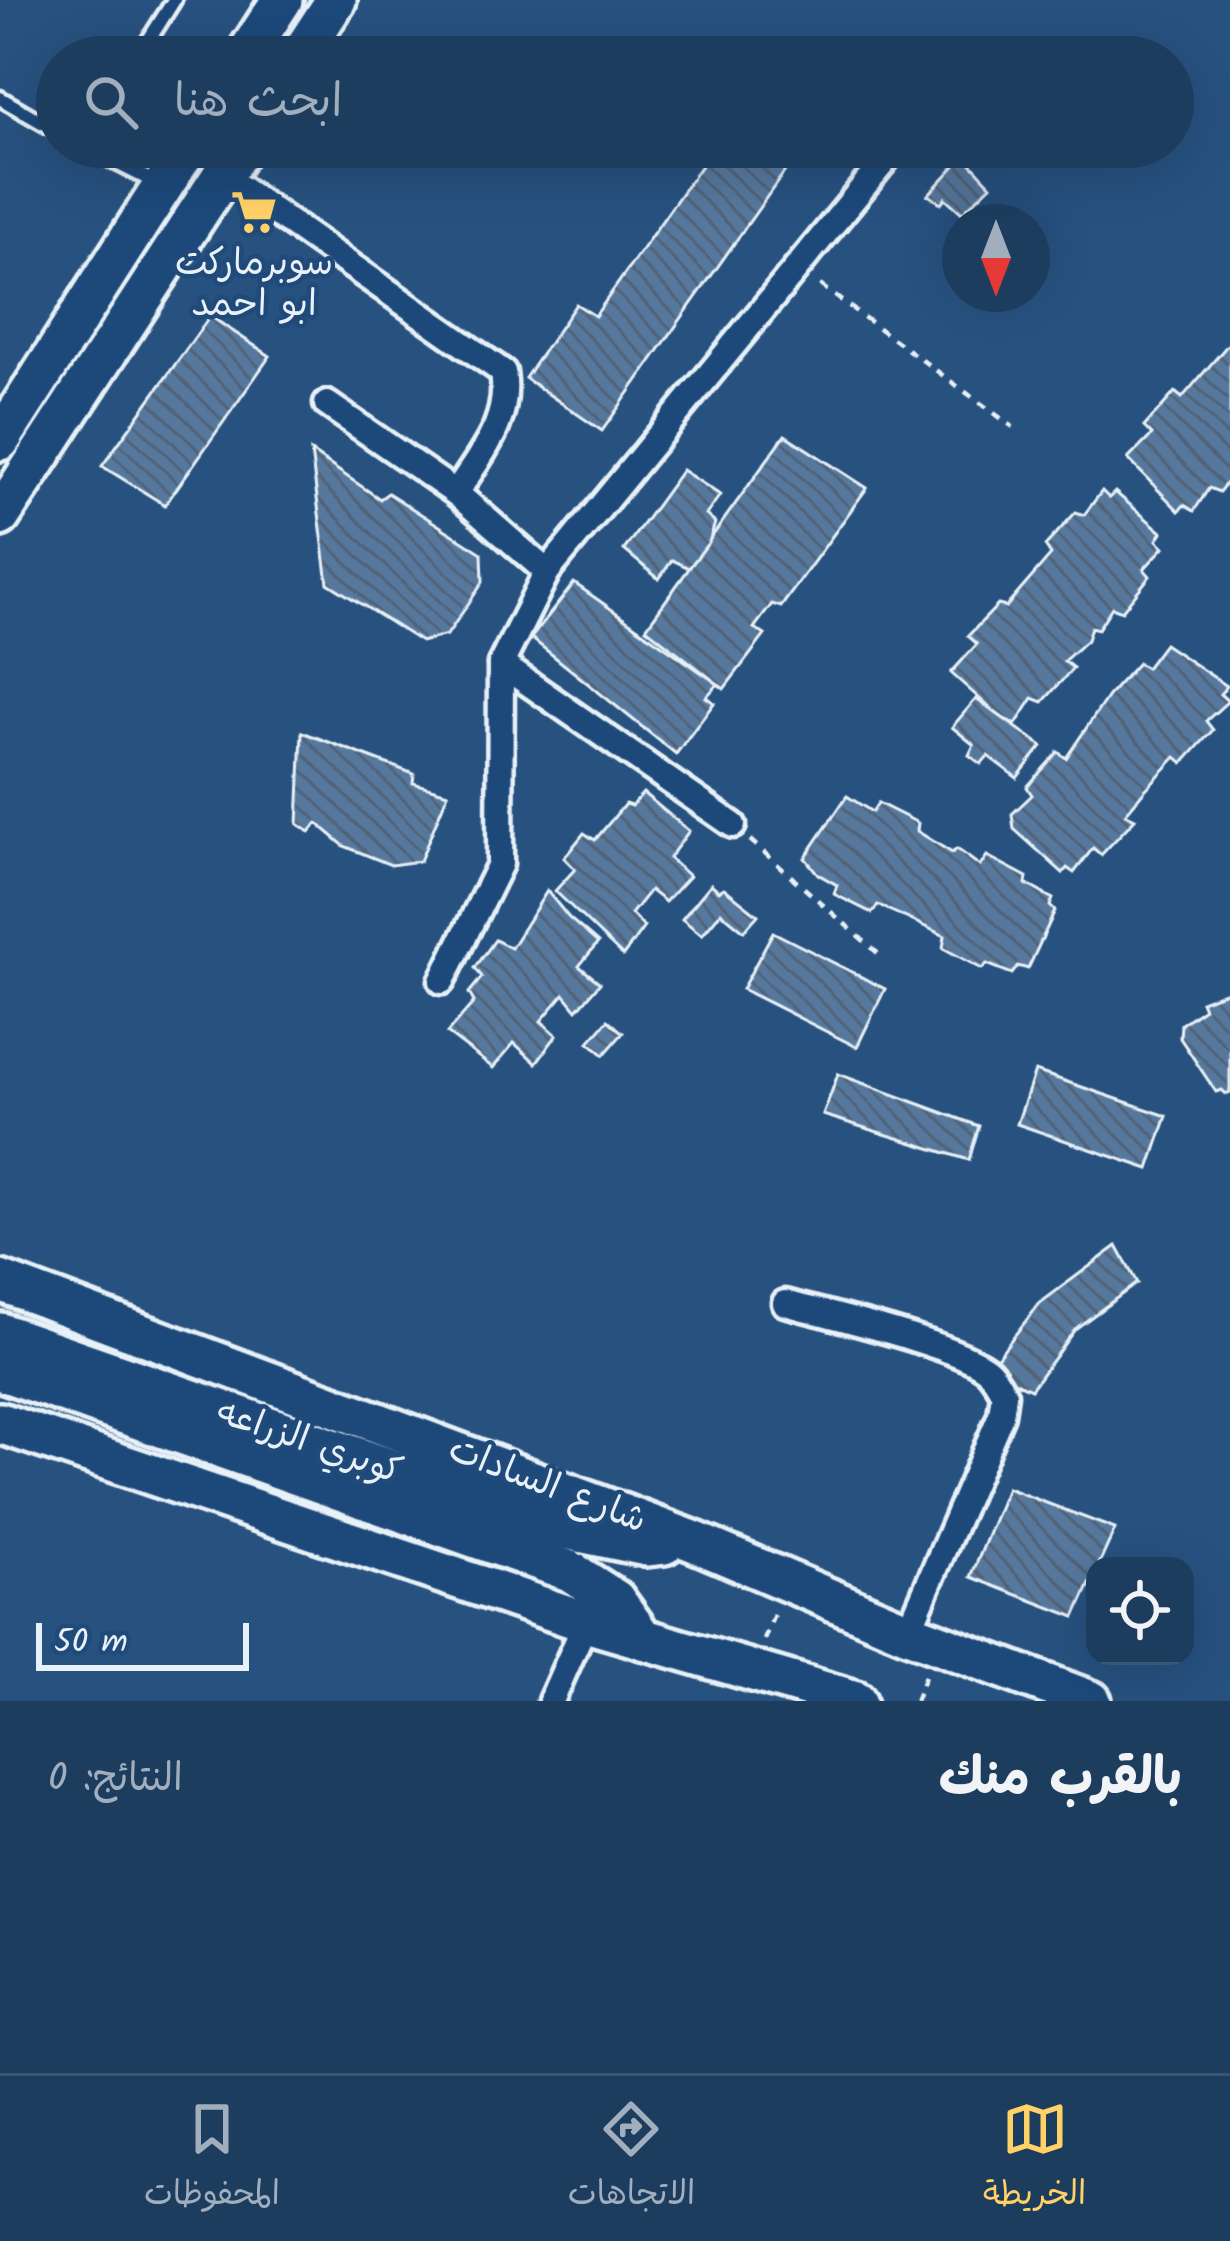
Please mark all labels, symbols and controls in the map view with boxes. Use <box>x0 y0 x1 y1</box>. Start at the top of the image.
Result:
search box <box>36 36 1194 168</box>
text: ابحث هنا <box>174 67 342 139</box>
icon: search <box>78 69 144 135</box>
supermarket icon: سوبرماركت ابو احمد <box>229 187 279 237</box>
north arrow <box>942 204 1050 312</box>
place label: سوبرماركت ابو احمد <box>175 236 333 334</box>
street label: كوبري الزراعه <box>208 1385 410 1501</box>
street label: شارع السادات <box>440 1422 654 1550</box>
map controls <box>1086 1557 1194 1665</box>
button: locate <box>1086 1557 1194 1665</box>
scale bar <box>36 1617 249 1670</box>
text: 50 m <box>54 1617 128 1670</box>
text: بالقرب منك <box>939 1739 1182 1820</box>
text: النتائج: 0 <box>48 1749 183 1811</box>
tab: المحفوظات <box>144 2096 280 2222</box>
tab: الاتجاهات <box>568 2096 695 2222</box>
tab: الخريطة <box>983 2096 1086 2222</box>

